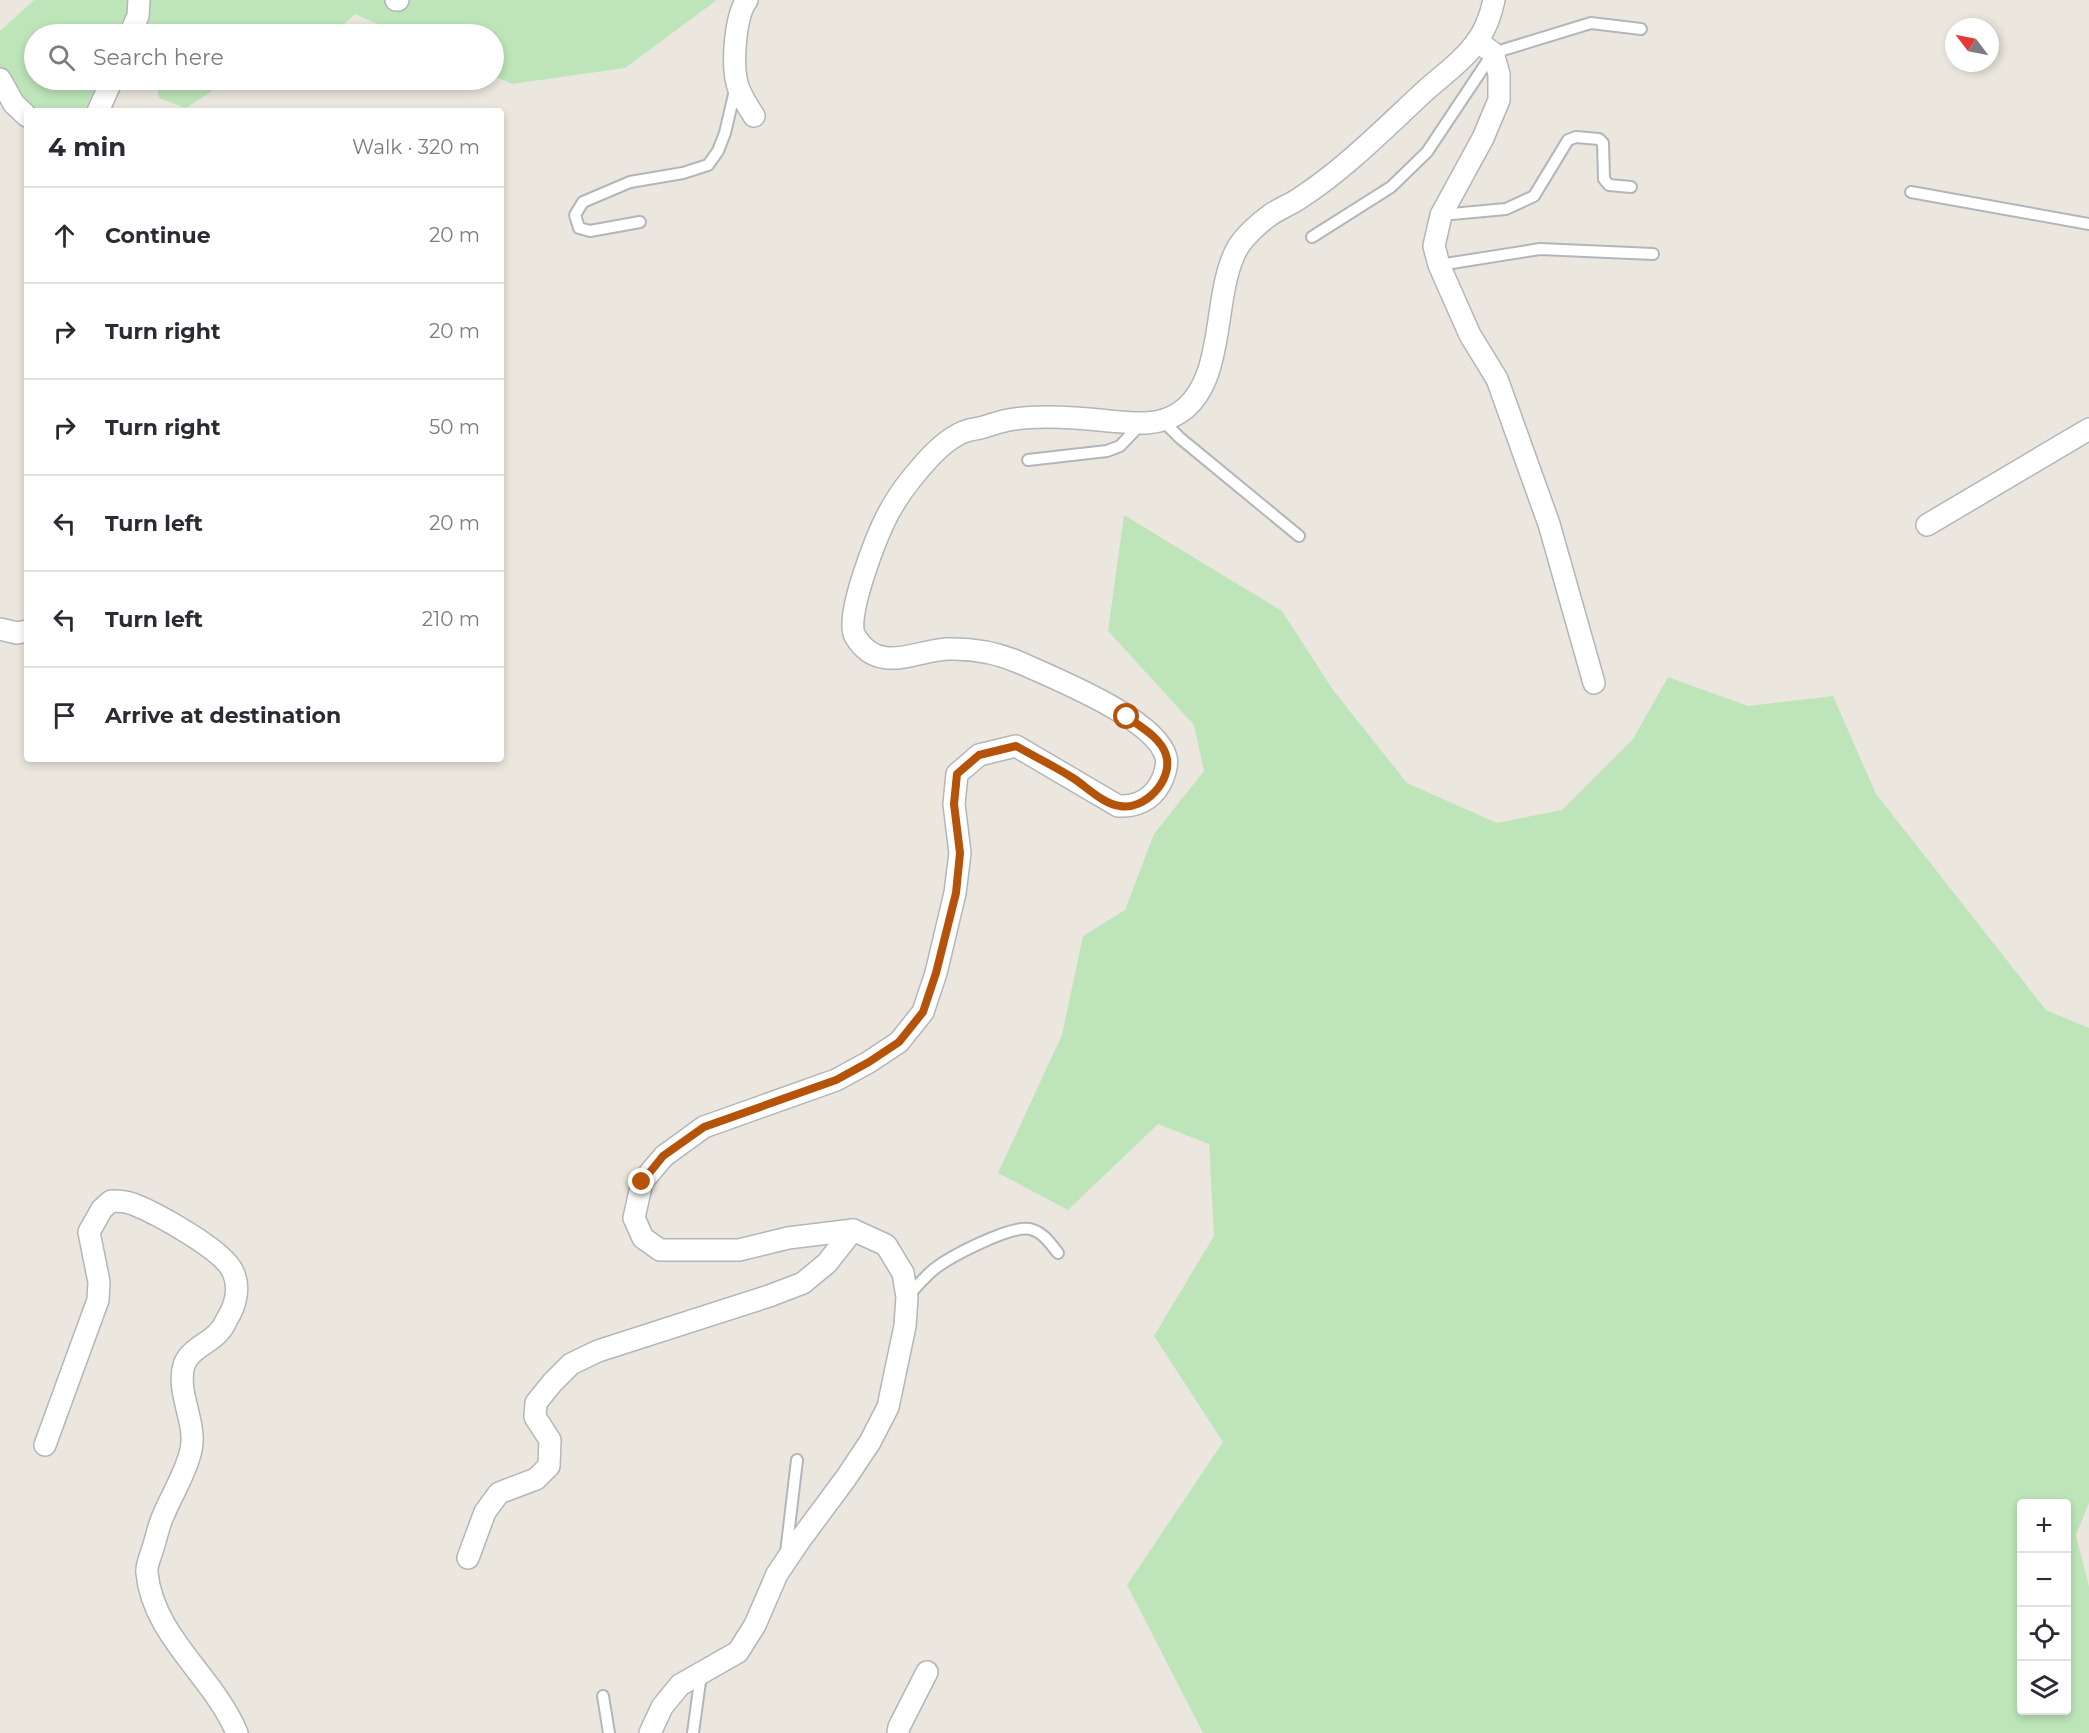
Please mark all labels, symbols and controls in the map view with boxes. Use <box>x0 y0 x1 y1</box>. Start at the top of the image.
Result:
north arrow <box>1945 18 1999 72</box>
search box <box>24 24 504 90</box>
icon: search <box>45 41 78 74</box>
text: Search here <box>93 44 224 71</box>
text: 4 min <box>48 131 126 163</box>
text: Walk · 320 m <box>352 135 480 159</box>
icon: ahead <box>48 219 81 252</box>
text: Continue <box>105 222 211 249</box>
text: 20 m <box>429 223 480 247</box>
icon: right <box>48 315 81 348</box>
text: Turn right <box>105 318 220 345</box>
text: 20 m <box>429 319 480 343</box>
icon: right <box>48 411 81 444</box>
text: Turn right <box>105 414 220 441</box>
text: 50 m <box>429 415 480 439</box>
icon: left <box>48 507 81 540</box>
text: Turn left <box>105 510 203 537</box>
text: 20 m <box>429 511 480 535</box>
icon: left <box>48 603 81 636</box>
text: Turn left <box>105 606 203 633</box>
text: 210 m <box>422 607 480 631</box>
icon: arrive <box>48 699 81 732</box>
text: Arrive at destination <box>105 702 341 729</box>
route start <box>1113 703 1139 729</box>
route end <box>628 1168 654 1194</box>
map controls <box>2017 1499 2071 1715</box>
button: + <box>2017 1499 2071 1553</box>
button: − <box>2017 1553 2071 1607</box>
button: locate <box>2017 1607 2071 1661</box>
button: layers <box>2017 1661 2071 1715</box>

